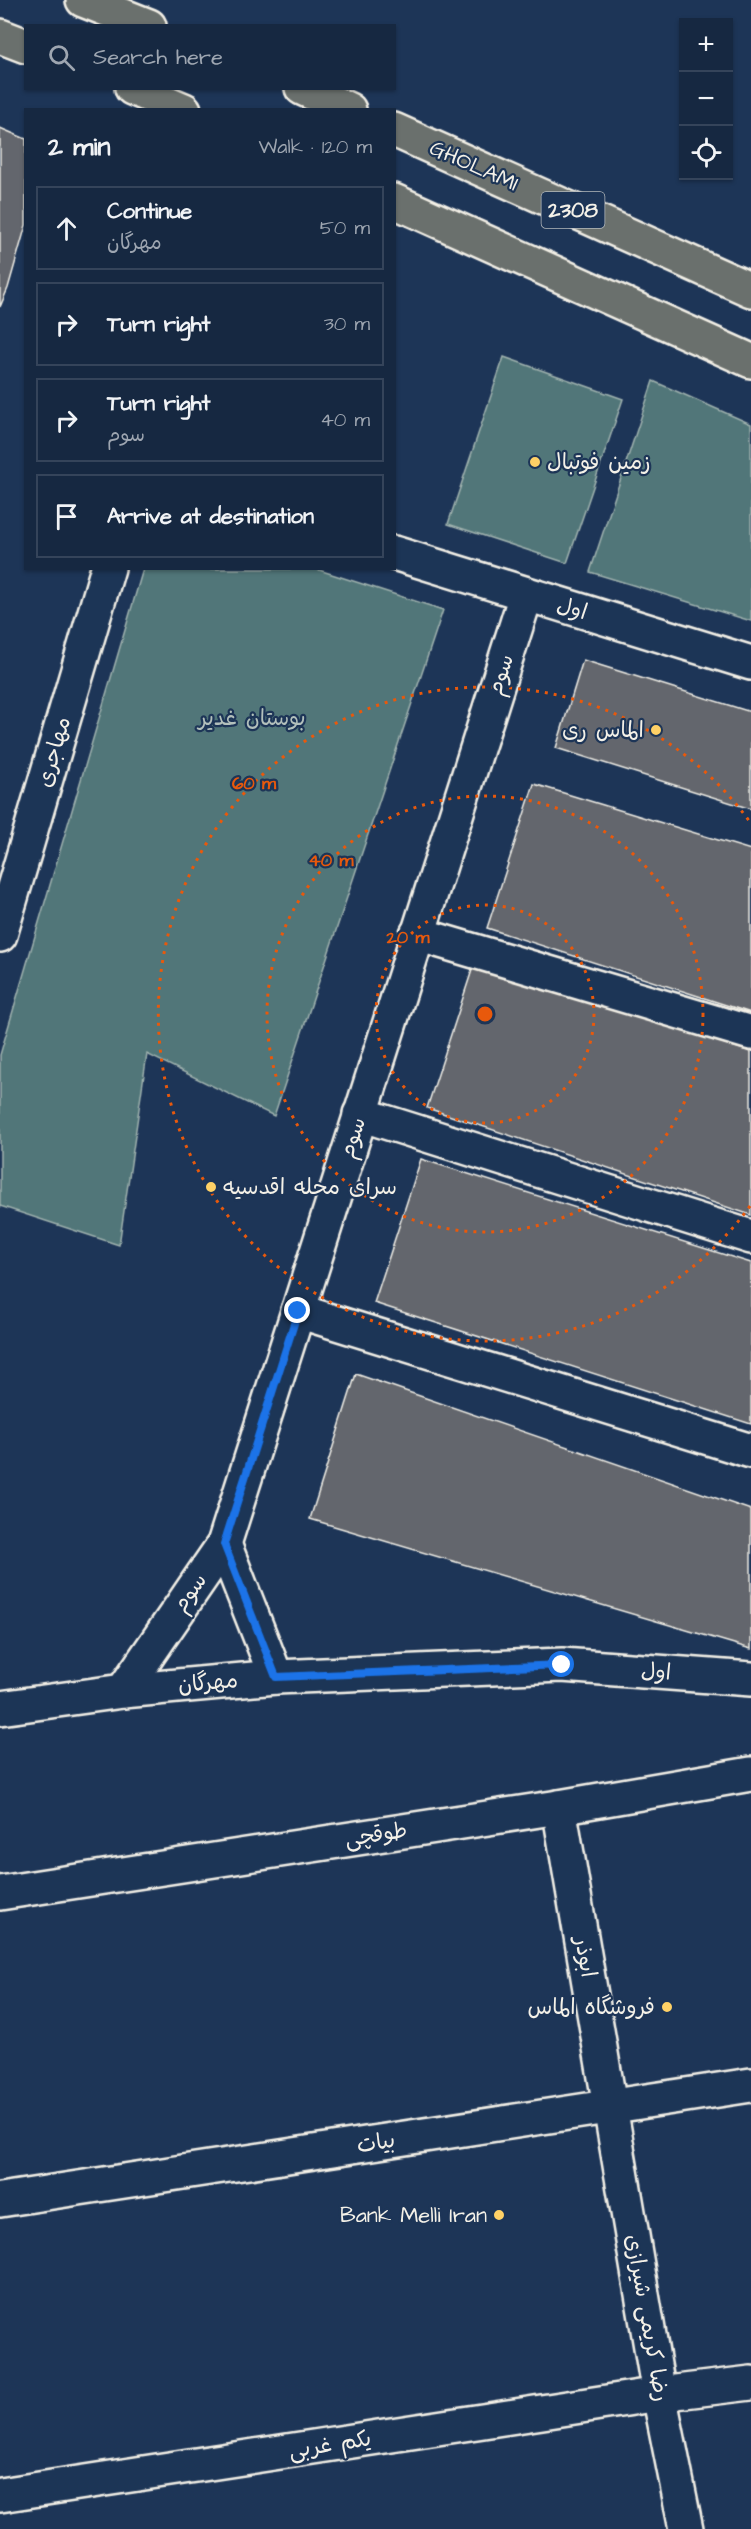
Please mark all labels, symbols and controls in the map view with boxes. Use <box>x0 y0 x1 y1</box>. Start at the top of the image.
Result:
map controls <box>679 18 733 180</box>
button: + <box>679 18 733 72</box>
search box <box>24 24 396 90</box>
icon: search <box>45 41 78 74</box>
text: Search here <box>93 42 223 73</box>
button: − <box>679 72 733 126</box>
button: locate <box>679 126 733 180</box>
text: 2 min <box>48 129 110 165</box>
text: Walk · 120 m <box>259 133 372 161</box>
street label: GHOLAMI <box>425 133 523 199</box>
road number: 2308 <box>542 192 604 228</box>
text: Continue <box>107 196 192 227</box>
icon: ahead <box>50 212 83 245</box>
text: 50 m <box>320 214 370 242</box>
text: مهرگان <box>107 229 162 257</box>
icon: right <box>50 308 83 341</box>
text: Turn right <box>107 309 210 340</box>
text: 30 m <box>324 310 370 338</box>
text: Turn right <box>107 388 210 419</box>
icon: right <box>50 404 83 437</box>
text: 40 m <box>320 406 370 434</box>
text: سوم <box>107 421 145 449</box>
place label: زمین فوتبال <box>547 447 651 478</box>
marker: زمین فوتبال <box>528 455 542 469</box>
icon: arrive <box>50 500 83 533</box>
text: Arrive at destination <box>107 501 314 532</box>
street label: اول <box>553 590 591 628</box>
street label: سوم <box>480 650 523 700</box>
park label: بوستان غدیر <box>196 703 306 734</box>
street label: مهاجری <box>29 713 79 791</box>
place label: الماس ری <box>562 715 644 746</box>
marker: الماس ری <box>649 723 663 737</box>
text: 60 m <box>232 771 277 796</box>
text: 40 m <box>309 848 354 873</box>
text: 20 m <box>386 925 430 950</box>
centre of rings <box>475 1004 495 1024</box>
street label: سوم <box>332 1113 375 1163</box>
place label: سرای محله اقدسیه <box>223 1172 397 1203</box>
marker: سرای محله اقدسیه <box>204 1180 218 1194</box>
route end <box>284 1297 310 1323</box>
street label: سوم <box>165 1567 215 1620</box>
route start <box>548 1651 574 1677</box>
street label: اول <box>640 1655 672 1689</box>
street label: مهرگان <box>177 1665 239 1701</box>
street label: طوقچی <box>343 1815 409 1855</box>
street label: ابوذر <box>566 1932 604 1980</box>
place label: فروشگاه الماس <box>527 1992 655 2023</box>
marker: فروشگاه الماس <box>660 2000 674 2014</box>
street label: بیات <box>355 2125 397 2161</box>
place label: Bank Melli Iran <box>340 2200 487 2231</box>
marker: Bank Melli Iran <box>492 2208 506 2222</box>
street label: رضا کریمی شیرازی <box>617 2232 677 2404</box>
street label: یکم غربی <box>287 2423 373 2467</box>

